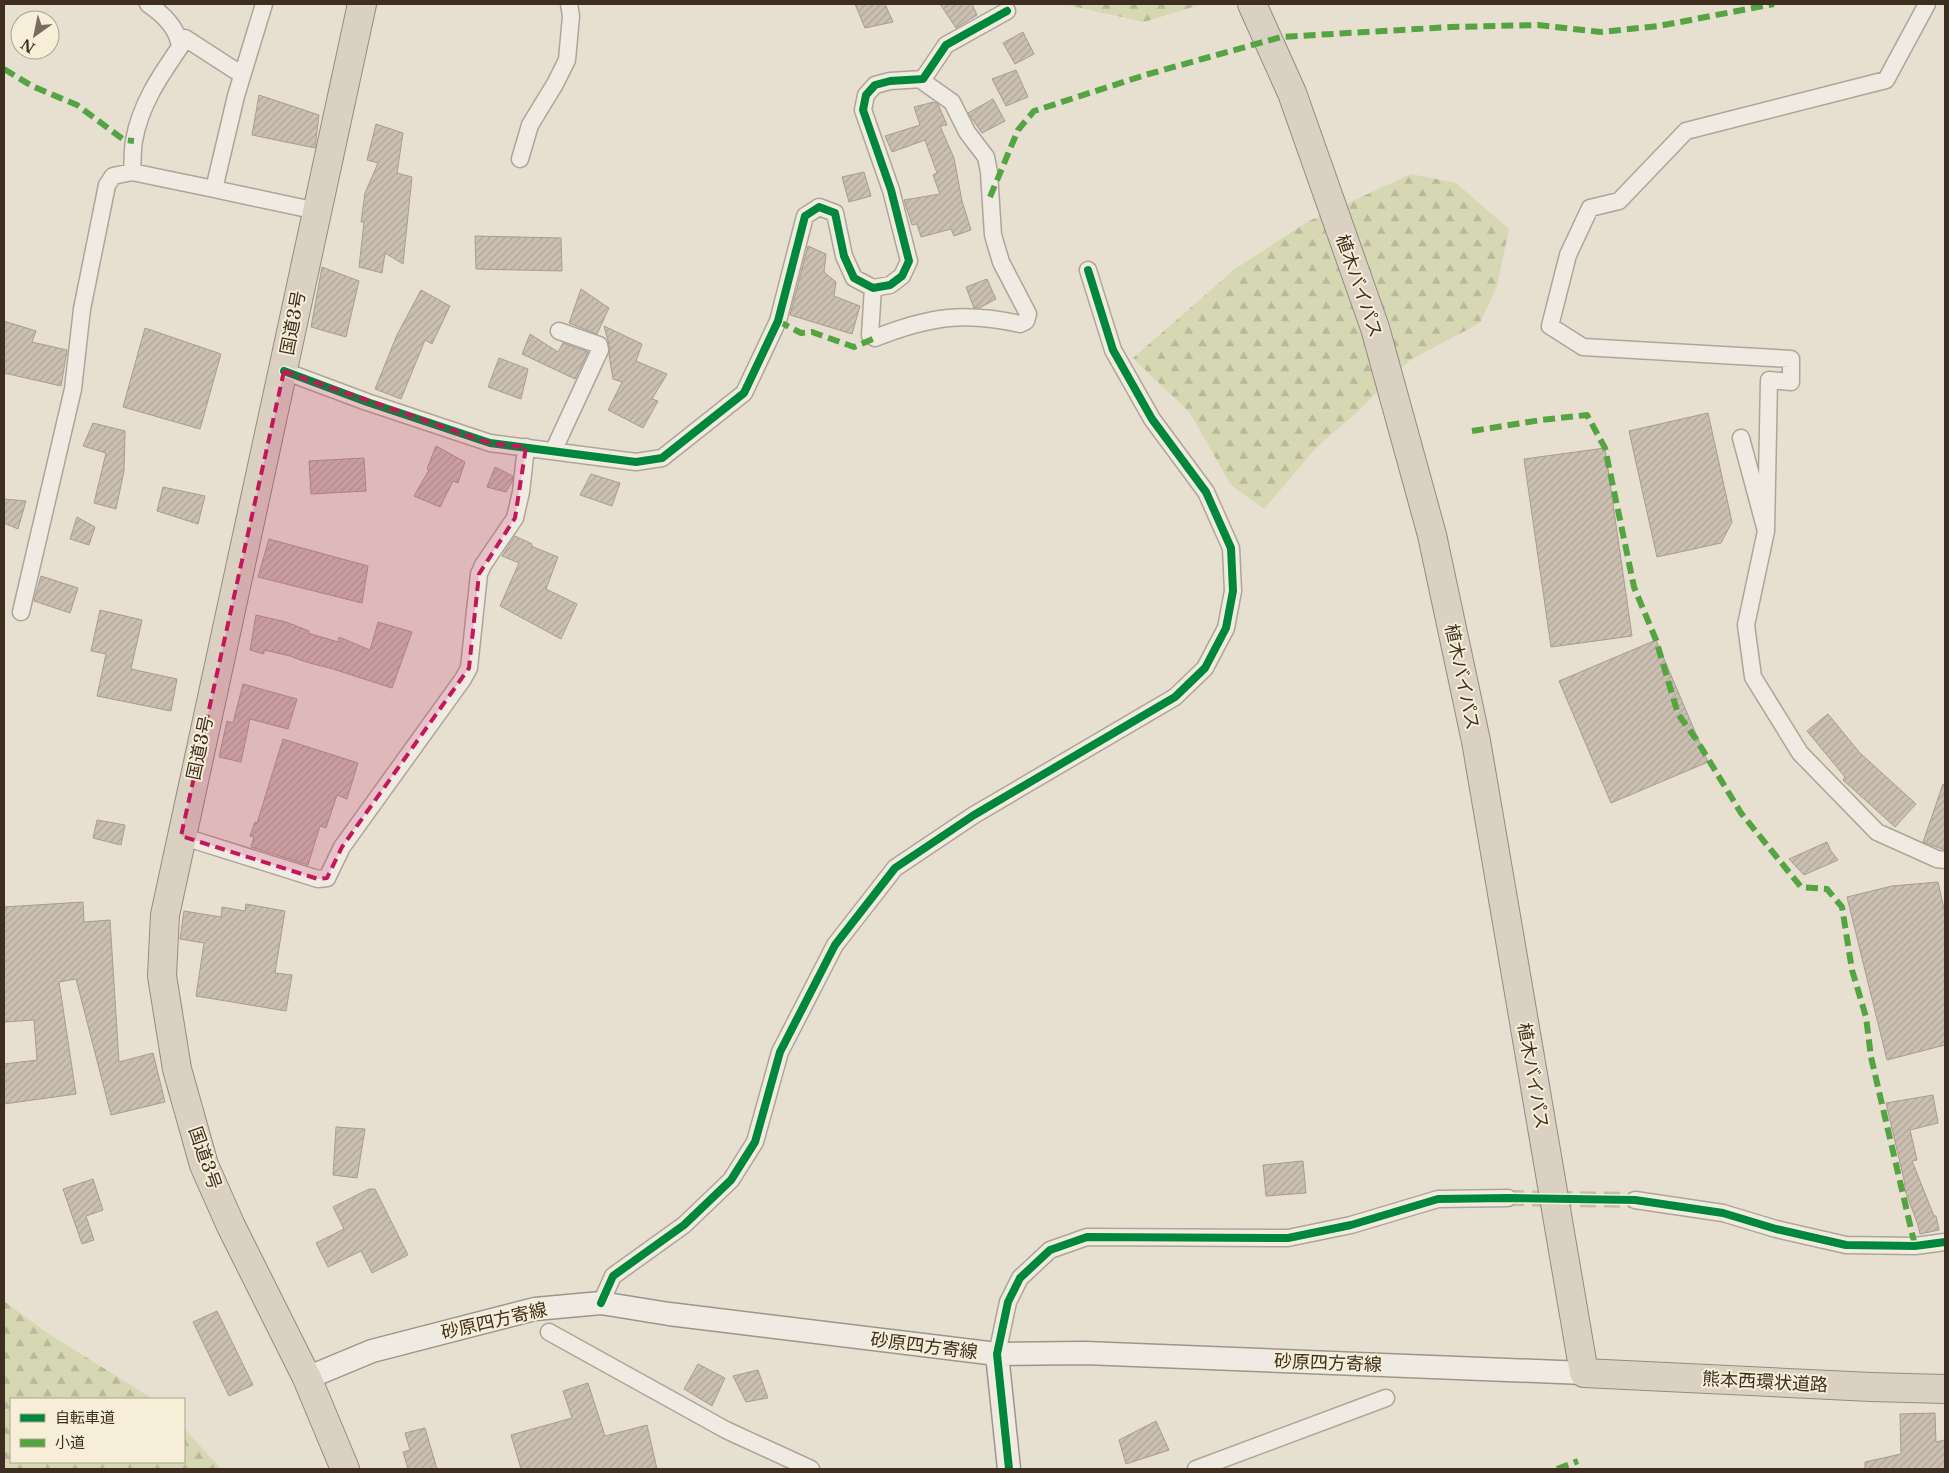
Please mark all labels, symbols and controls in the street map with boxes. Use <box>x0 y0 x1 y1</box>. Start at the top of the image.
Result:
north arrow <box>10 10 60 60</box>
text: N <box>17 35 38 57</box>
street label: 植木バイパス <box>1331 232 1387 340</box>
street label: 国道3号 <box>276 289 310 357</box>
street label: 植木バイパス <box>1440 622 1484 732</box>
street label: 国道3号 <box>182 714 218 782</box>
street label: 植木バイパス <box>1513 1021 1553 1131</box>
street label: 国道3号 <box>184 1124 226 1192</box>
street label: 砂原四方寄線 <box>439 1298 549 1344</box>
street label: 砂原四方寄線 <box>869 1329 979 1363</box>
street label: 砂原四方寄線 <box>1274 1350 1382 1376</box>
street label: 熊本西環状道路 <box>1702 1368 1828 1396</box>
legend <box>10 1398 185 1463</box>
text: 自転車道 <box>55 1408 115 1427</box>
text: 小道 <box>55 1433 85 1452</box>

